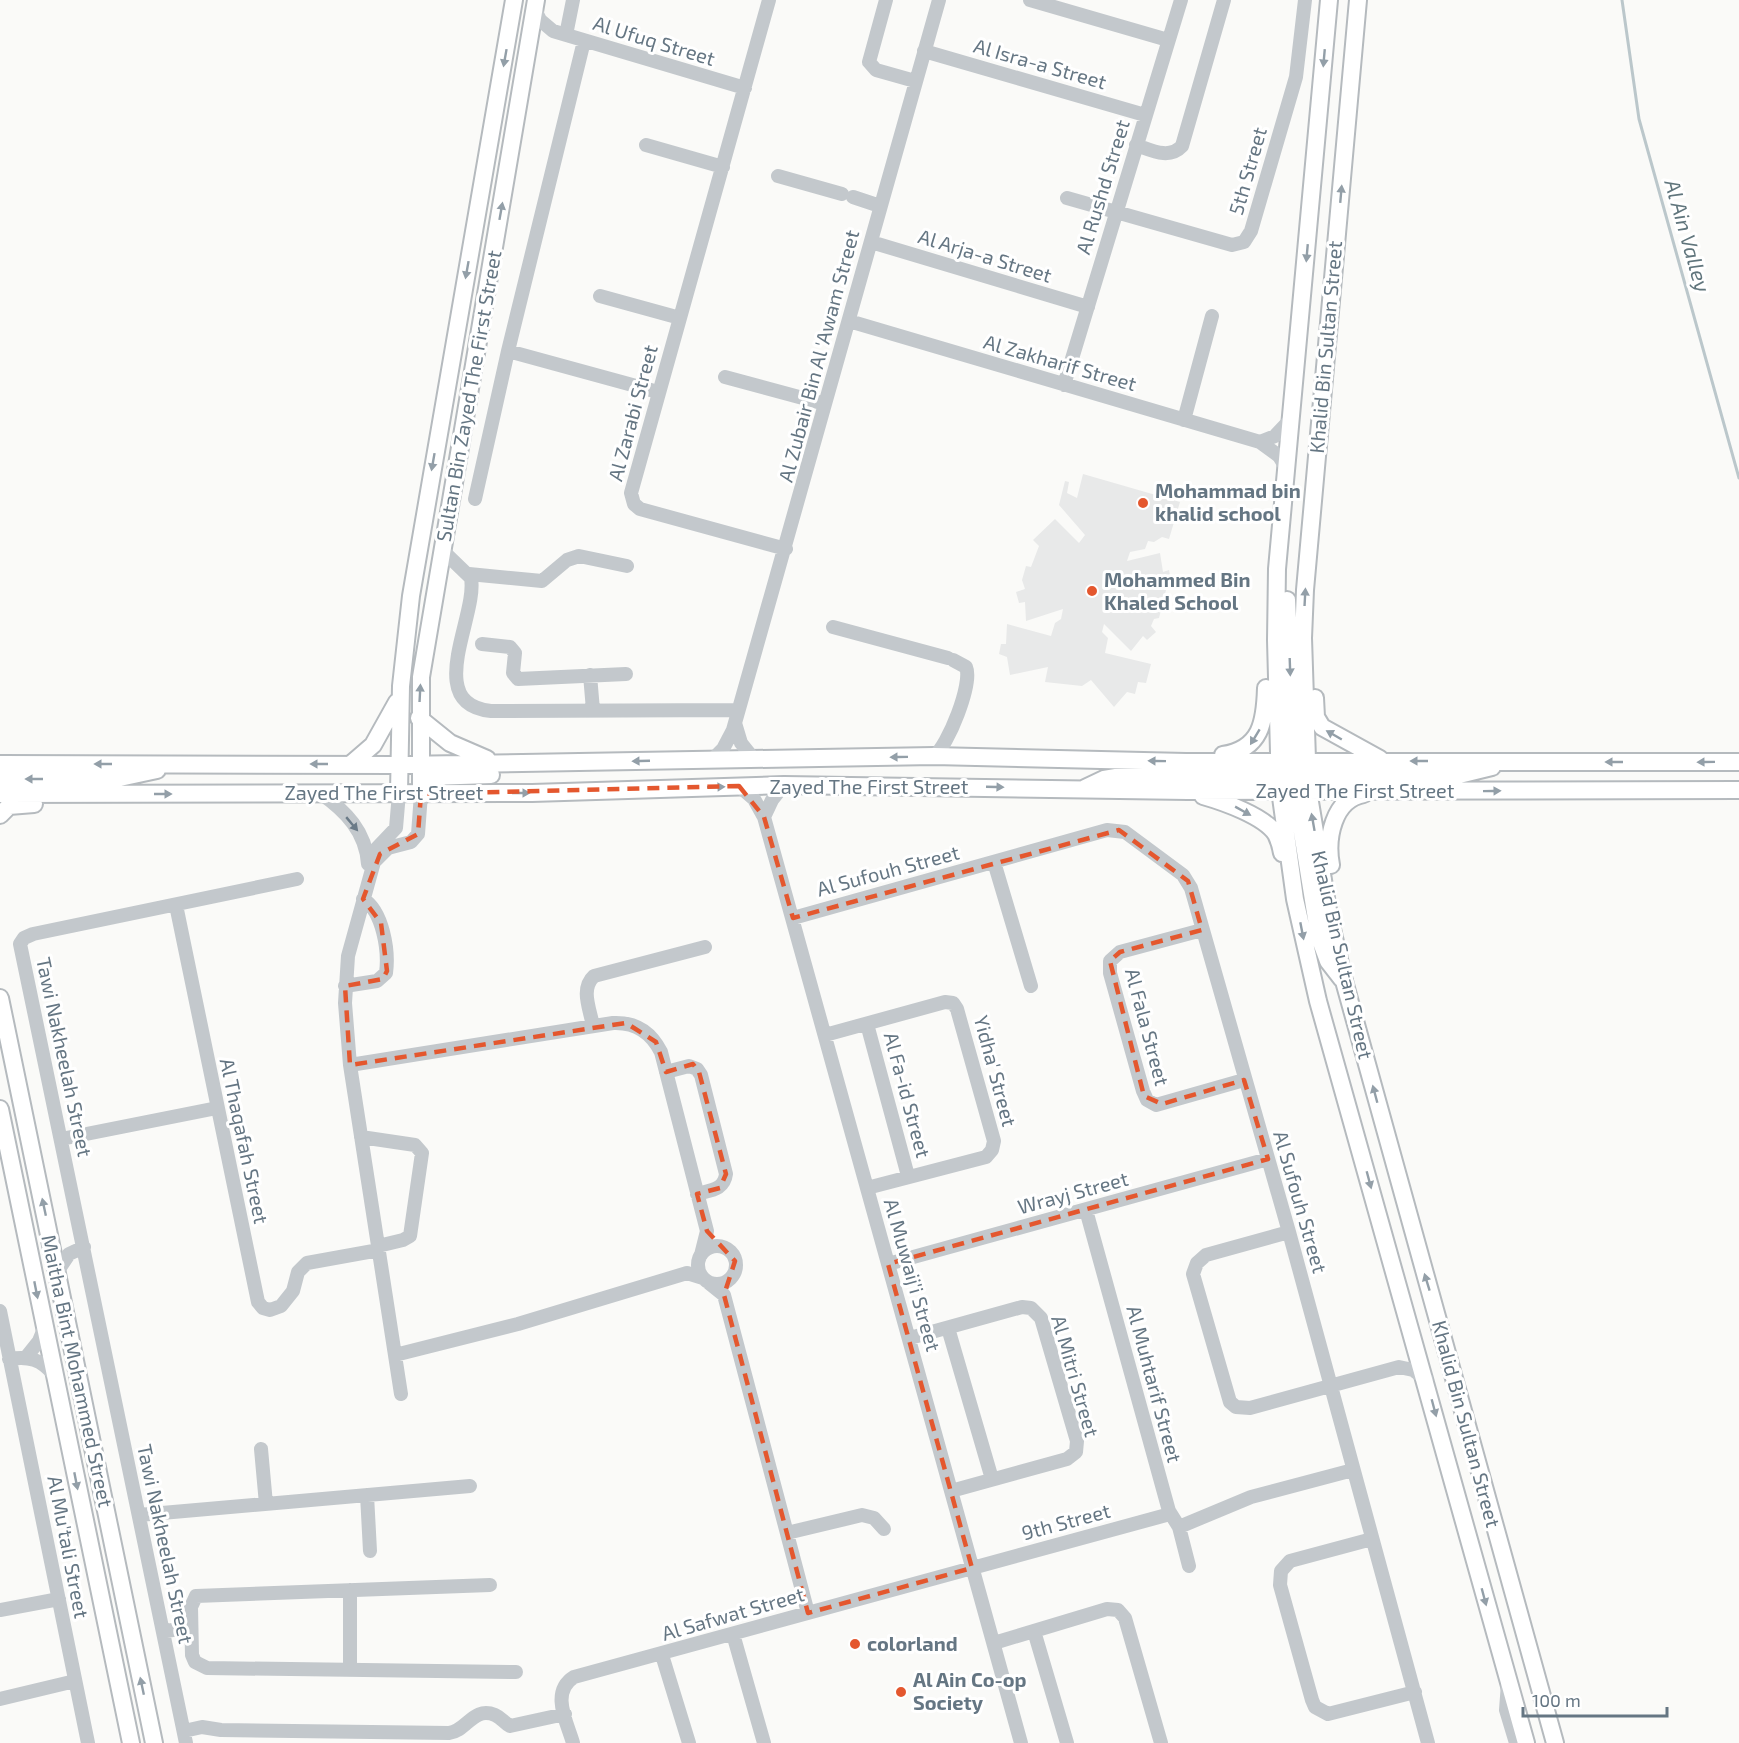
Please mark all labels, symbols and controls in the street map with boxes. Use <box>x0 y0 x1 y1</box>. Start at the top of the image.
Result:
street label: Al Ufuq Street <box>590 10 718 70</box>
street label: Al Isra-a Street <box>971 33 1110 94</box>
one-way arrow <box>500 48 509 67</box>
one-way arrow <box>1319 49 1329 68</box>
street label: Al Rushd Street <box>1070 116 1134 257</box>
street label: 5th Street <box>1223 124 1271 217</box>
water label: Al Ain Valley <box>1659 175 1716 295</box>
one-way arrow <box>1336 184 1346 203</box>
one-way arrow <box>497 201 506 220</box>
street label: Al Arja-a Street <box>916 223 1055 287</box>
street label: Al Zubair Bin Al 'Awam Street <box>773 227 863 484</box>
street label: Khalid Bin Sultan Street <box>1304 239 1346 454</box>
one-way arrow <box>1302 243 1312 262</box>
street label: Sultan Bin Zayed The First Street <box>431 248 506 543</box>
one-way arrow <box>462 261 471 280</box>
street label: Al Zakharif Street <box>981 329 1140 395</box>
street label: Al Zarabi Street <box>602 342 662 483</box>
one-way arrow <box>429 453 438 472</box>
place label: Mohammad bin khalid school <box>1155 478 1301 525</box>
marker: Mohammad bin khalid school <box>1136 496 1150 510</box>
place label: Mohammed Bin Khaled School <box>1104 567 1251 614</box>
marker: Mohammed Bin Khaled School <box>1085 584 1099 598</box>
one-way arrow <box>1301 588 1310 607</box>
one-way arrow <box>1285 658 1294 677</box>
one-way arrow <box>416 684 425 703</box>
one-way arrow <box>1249 728 1260 745</box>
one-way arrow <box>1326 730 1343 740</box>
one-way arrow <box>889 752 908 761</box>
one-way arrow <box>631 756 650 766</box>
one-way arrow <box>1147 756 1166 766</box>
one-way arrow <box>1410 756 1429 766</box>
one-way arrow <box>1605 757 1624 767</box>
one-way arrow <box>1696 757 1715 767</box>
one-way arrow <box>94 759 113 769</box>
one-way arrow <box>310 759 329 769</box>
one-way arrow <box>25 774 44 784</box>
street label: Zayed The First Street <box>770 774 969 798</box>
street label: Zayed The First Street <box>1256 778 1455 802</box>
street label: Zayed The First Street <box>285 780 484 804</box>
one-way arrow <box>706 783 725 792</box>
one-way arrow <box>985 783 1004 792</box>
one-way arrow <box>1483 786 1502 796</box>
one-way arrow <box>511 788 530 798</box>
one-way arrow <box>154 789 173 799</box>
one-way arrow <box>1234 806 1251 816</box>
one-way arrow <box>1308 813 1317 832</box>
one-way arrow <box>346 816 359 832</box>
street label: Al Sufouh Street <box>814 839 962 901</box>
street label: Khalid Bin Sultan Street <box>1307 848 1379 1062</box>
one-way arrow <box>1298 922 1307 941</box>
street label: Tawi Nakheelah Street <box>32 955 98 1159</box>
street label: Al Fala Street <box>1121 965 1175 1088</box>
street label: Yidha' Street <box>970 1013 1022 1129</box>
street label: Al Fa-id Street <box>880 1029 936 1161</box>
street label: Al Thaqafah Street <box>216 1056 274 1226</box>
one-way arrow <box>1370 1085 1380 1103</box>
street label: Al Sufouh Street <box>1269 1128 1333 1276</box>
street label: Wrayj Street <box>1015 1166 1131 1218</box>
one-way arrow <box>1365 1171 1375 1189</box>
street label: Al Muwaij'i Street <box>880 1196 946 1354</box>
one-way arrow <box>38 1198 48 1216</box>
street label: Maitha Bint Mohammed Street <box>37 1232 119 1510</box>
one-way arrow <box>1422 1273 1431 1291</box>
one-way arrow <box>32 1281 41 1300</box>
street label: Al Muhtarif Street <box>1122 1303 1188 1465</box>
street label: Al Mitri Street <box>1047 1312 1105 1440</box>
street label: Khalid Bin Sultan Street <box>1428 1318 1506 1530</box>
one-way arrow <box>1430 1399 1439 1417</box>
street label: Tawi Nakheelah Street <box>133 1442 199 1646</box>
one-way arrow <box>72 1472 81 1491</box>
street label: Al Mu'tali Street <box>43 1473 95 1621</box>
street label: 9th Street <box>1019 1498 1113 1544</box>
street label: Al Safwat Street <box>659 1581 807 1645</box>
one-way arrow <box>1480 1587 1490 1606</box>
place label: colorland <box>867 1631 958 1655</box>
marker: colorland <box>848 1637 862 1651</box>
place label: Al Ain Co-op Society <box>913 1667 1027 1715</box>
one-way arrow <box>137 1676 146 1695</box>
scale bar <box>1523 1680 1667 1718</box>
marker: Al Ain Co-op Society <box>894 1685 908 1699</box>
text: 100 m <box>1532 1689 1581 1711</box>

